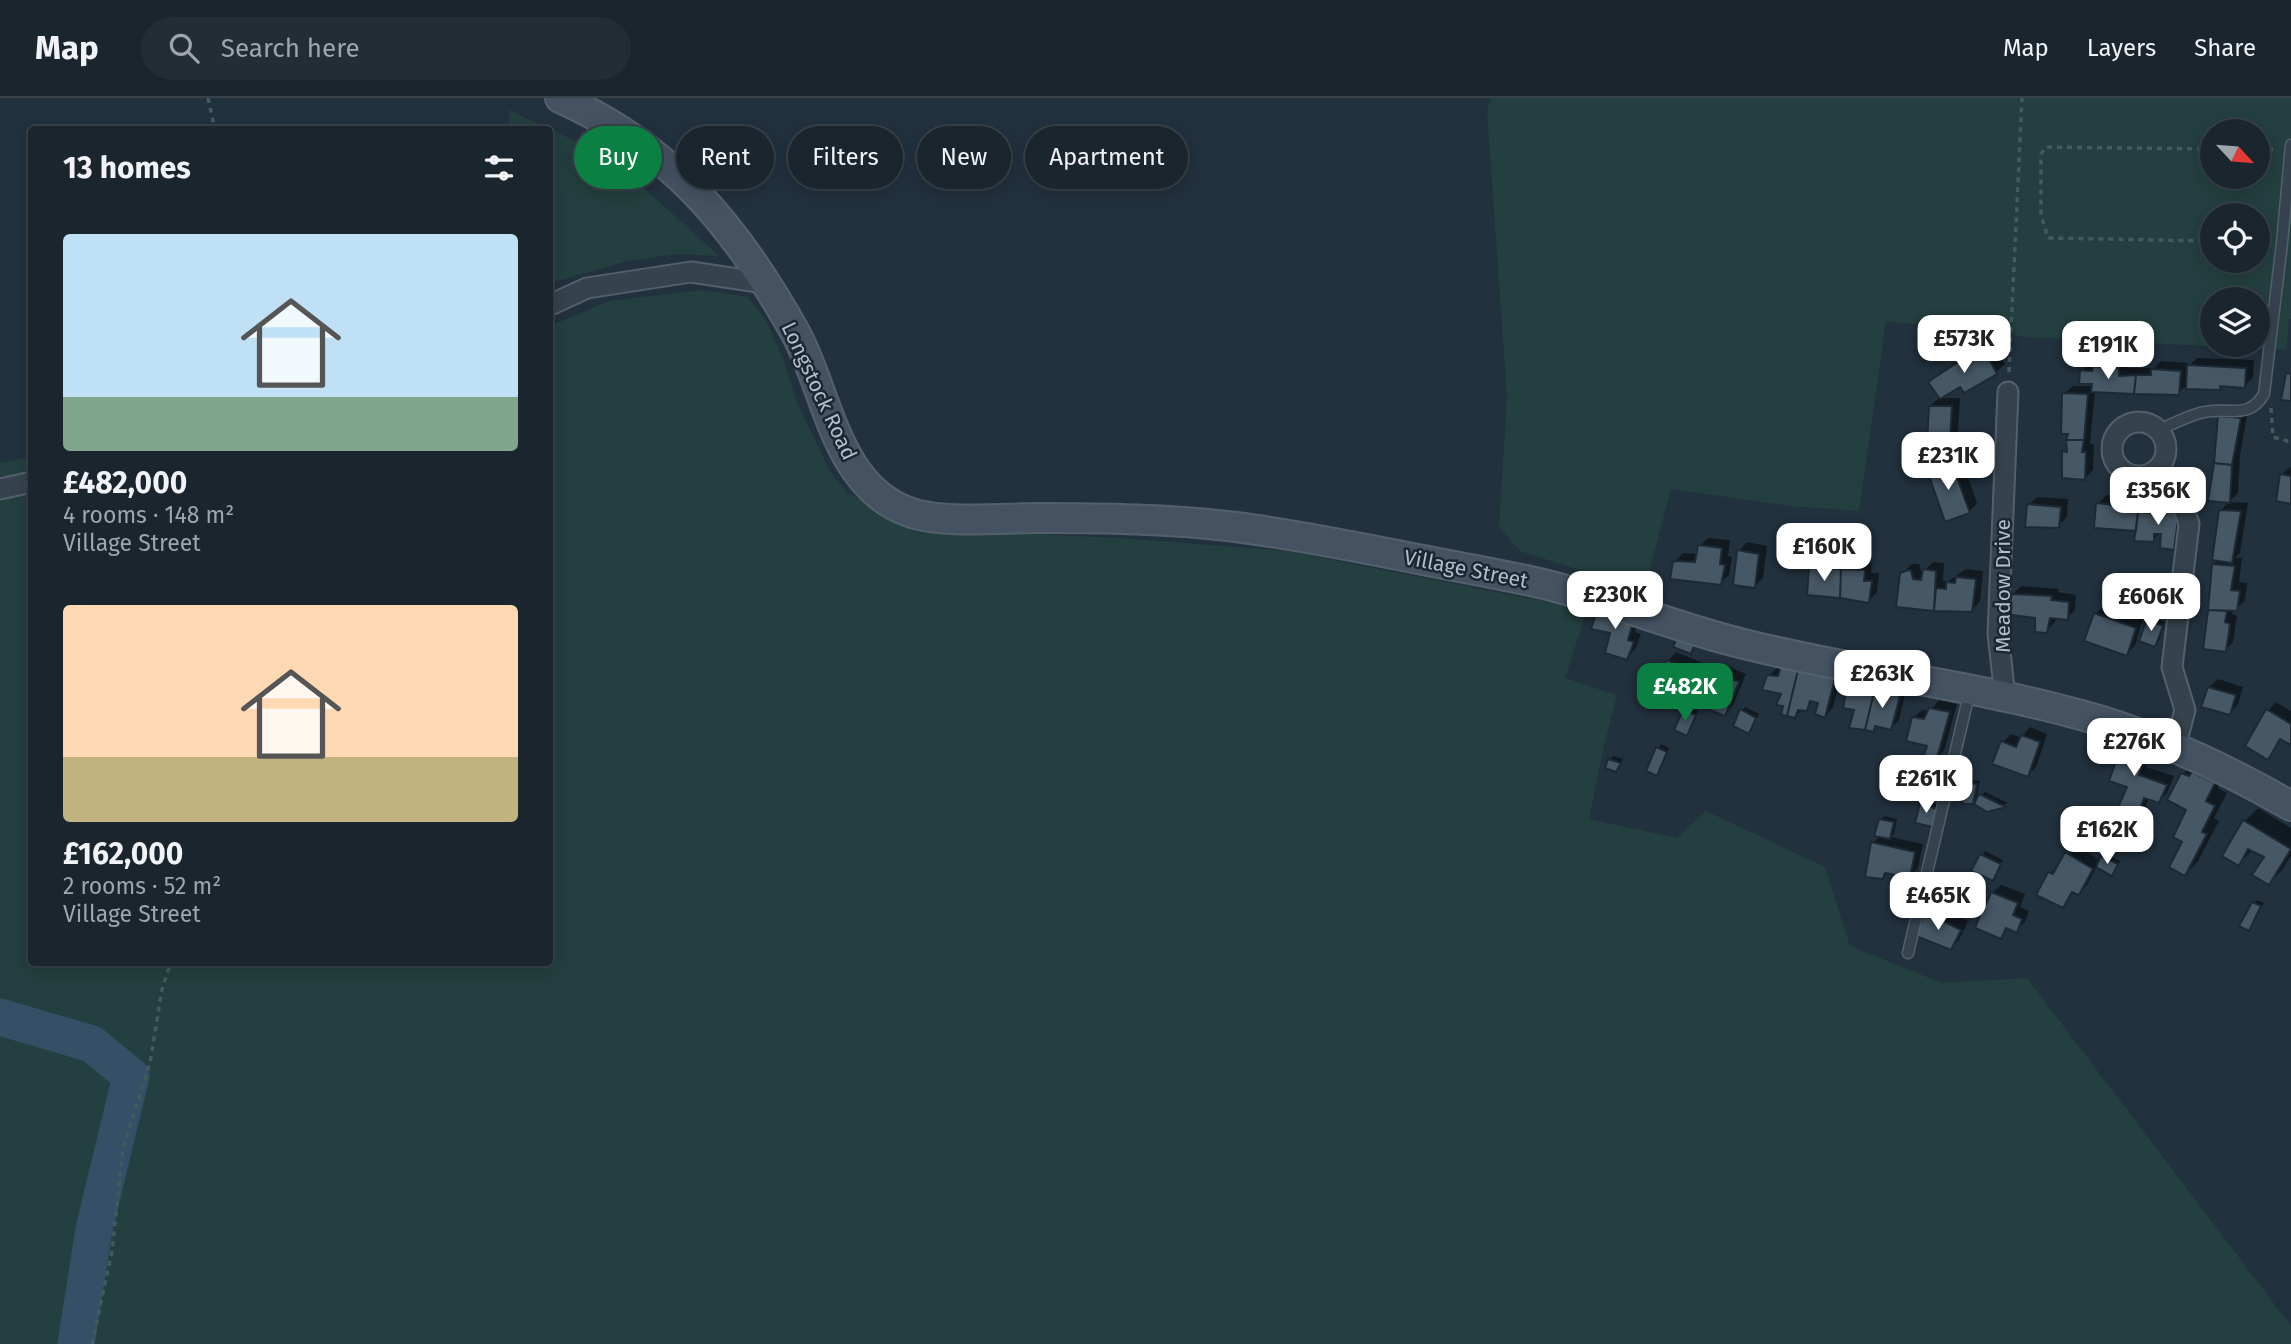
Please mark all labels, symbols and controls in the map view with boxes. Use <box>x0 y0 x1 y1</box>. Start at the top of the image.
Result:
search box <box>141 17 631 80</box>
text: Map <box>35 28 99 68</box>
icon: search <box>165 29 203 67</box>
text: Search here <box>221 33 360 64</box>
text: Map <box>2003 34 2049 62</box>
text: Layers <box>2087 34 2156 62</box>
text: Share <box>2194 34 2256 62</box>
north arrow <box>2200 119 2270 189</box>
map controls <box>2200 119 2270 357</box>
chip: Buy <box>574 126 662 189</box>
chip: Rent <box>676 126 774 189</box>
chip: Filters <box>788 126 903 189</box>
chip: New <box>917 126 1011 189</box>
chip: Apartment <box>1025 126 1188 189</box>
icon: filters <box>480 149 518 187</box>
text: 13 homes <box>63 150 191 186</box>
button: locate <box>2200 203 2270 273</box>
icon: home <box>228 280 354 406</box>
button: layers <box>2200 287 2270 357</box>
pin: £573K <box>1915 316 2013 375</box>
street label: Longstock Road <box>776 318 862 464</box>
pin: £191K <box>2059 322 2157 381</box>
text: £573K <box>1934 324 1994 352</box>
text: £191K <box>2078 330 2138 358</box>
pin: £231K <box>1899 432 1997 492</box>
text: £231K <box>1918 441 1978 469</box>
text: £482,000 <box>63 465 187 501</box>
pin: £356K <box>2109 468 2207 527</box>
text: £356K <box>2126 476 2190 504</box>
text: 4 rooms · 148 m² <box>63 501 234 529</box>
street label: Meadow Drive <box>1990 519 2016 653</box>
pin: £160K <box>1775 524 1873 583</box>
text: Village Street <box>63 529 201 557</box>
text: £160K <box>1792 532 1856 560</box>
street label: Village Street <box>1402 544 1531 594</box>
pin: £230K <box>1566 572 1664 631</box>
pin: £606K <box>2102 574 2200 633</box>
text: £230K <box>1583 580 1647 608</box>
text: £606K <box>2118 582 2184 610</box>
pin: £263K <box>1833 650 1931 710</box>
icon: home <box>228 651 354 777</box>
text: £263K <box>1850 659 1914 687</box>
pin: £482K <box>1636 664 1734 723</box>
text: £482K <box>1653 672 1717 700</box>
pin: £276K <box>2085 718 2183 778</box>
text: £276K <box>2103 727 2165 755</box>
pin: £261K <box>1877 756 1975 815</box>
text: £261K <box>1895 764 1957 792</box>
pin: £162K <box>2058 806 2156 866</box>
text: £162K <box>2076 815 2138 843</box>
text: £162,000 <box>63 836 183 872</box>
text: 2 rooms · 52 m² <box>63 872 221 900</box>
pin: £465K <box>1889 872 1987 932</box>
text: £465K <box>1906 881 1970 909</box>
text: Village Street <box>63 900 201 928</box>

